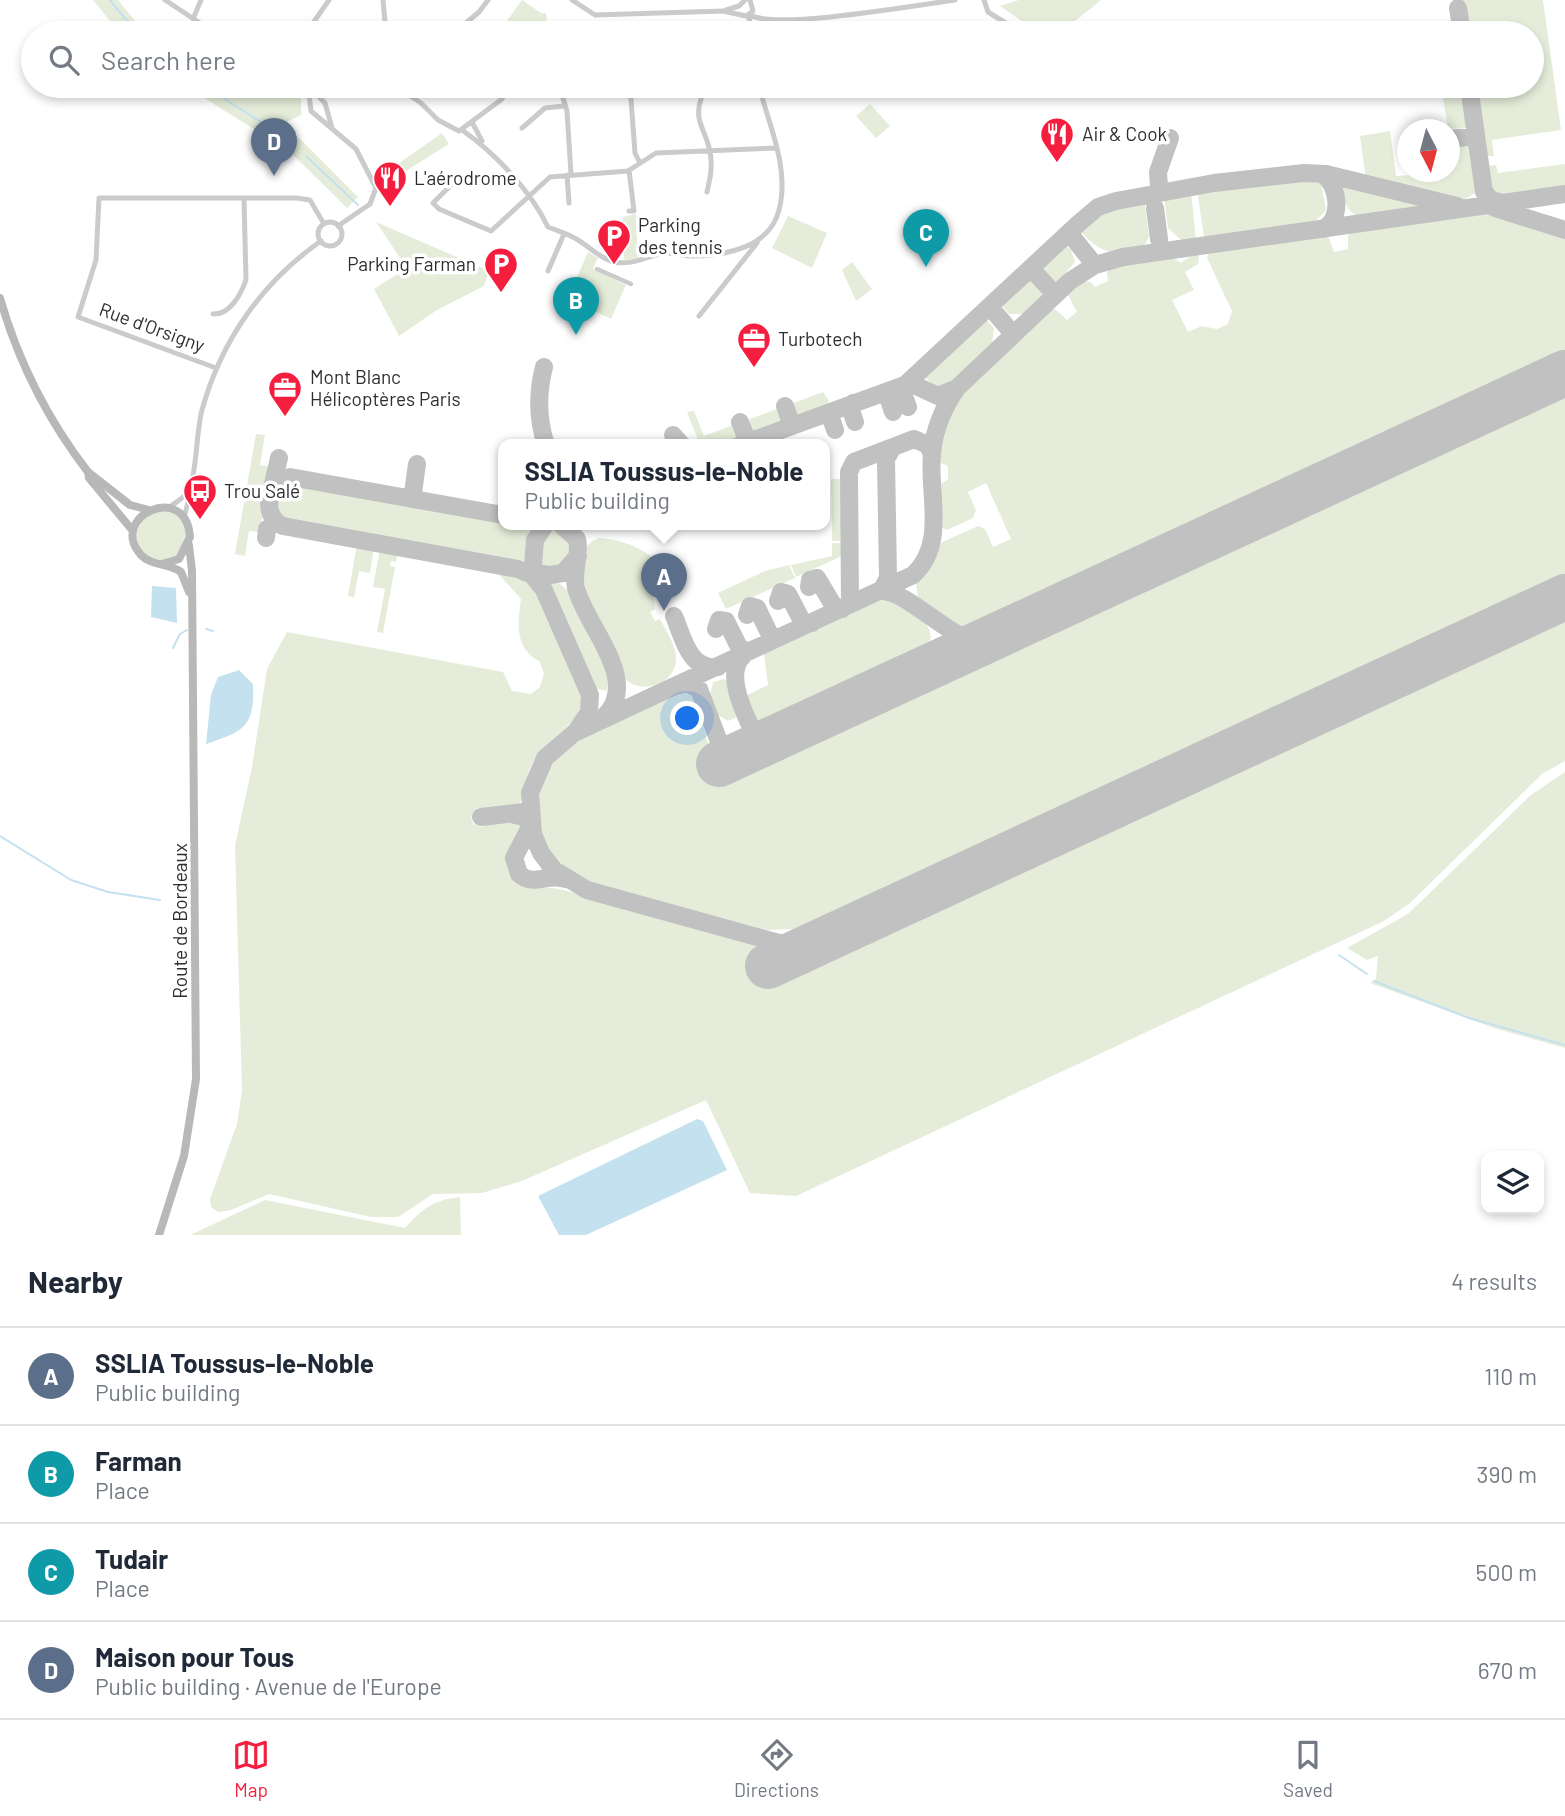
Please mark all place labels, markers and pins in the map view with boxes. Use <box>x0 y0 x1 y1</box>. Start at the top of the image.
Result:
restaurant icon: Air & Cook <box>1038 115 1076 164</box>
pin: D <box>251 118 297 176</box>
place label: Air & Cook <box>1082 122 1167 145</box>
restaurant icon: L'aérodrome <box>371 159 409 208</box>
place label: L'aérodrome <box>414 166 517 189</box>
pin: C <box>903 209 949 267</box>
place label: Parking des tennis <box>638 213 723 258</box>
parking icon: Parking des tennis <box>595 217 633 266</box>
parking icon: Parking Farman <box>482 245 520 294</box>
place label: Parking Farman <box>347 252 476 275</box>
pin: B <box>553 277 599 335</box>
office icon: Turbotech <box>735 320 773 369</box>
place label: Turbotech <box>778 327 862 350</box>
place label: Mont Blanc Hélicoptères Paris <box>310 365 461 410</box>
office icon: Mont Blanc Hélicoptères Paris <box>266 369 304 418</box>
bus stop icon: Trou Salé <box>181 472 219 521</box>
place label: Trou Salé <box>224 479 300 502</box>
pin: A <box>641 553 687 611</box>

